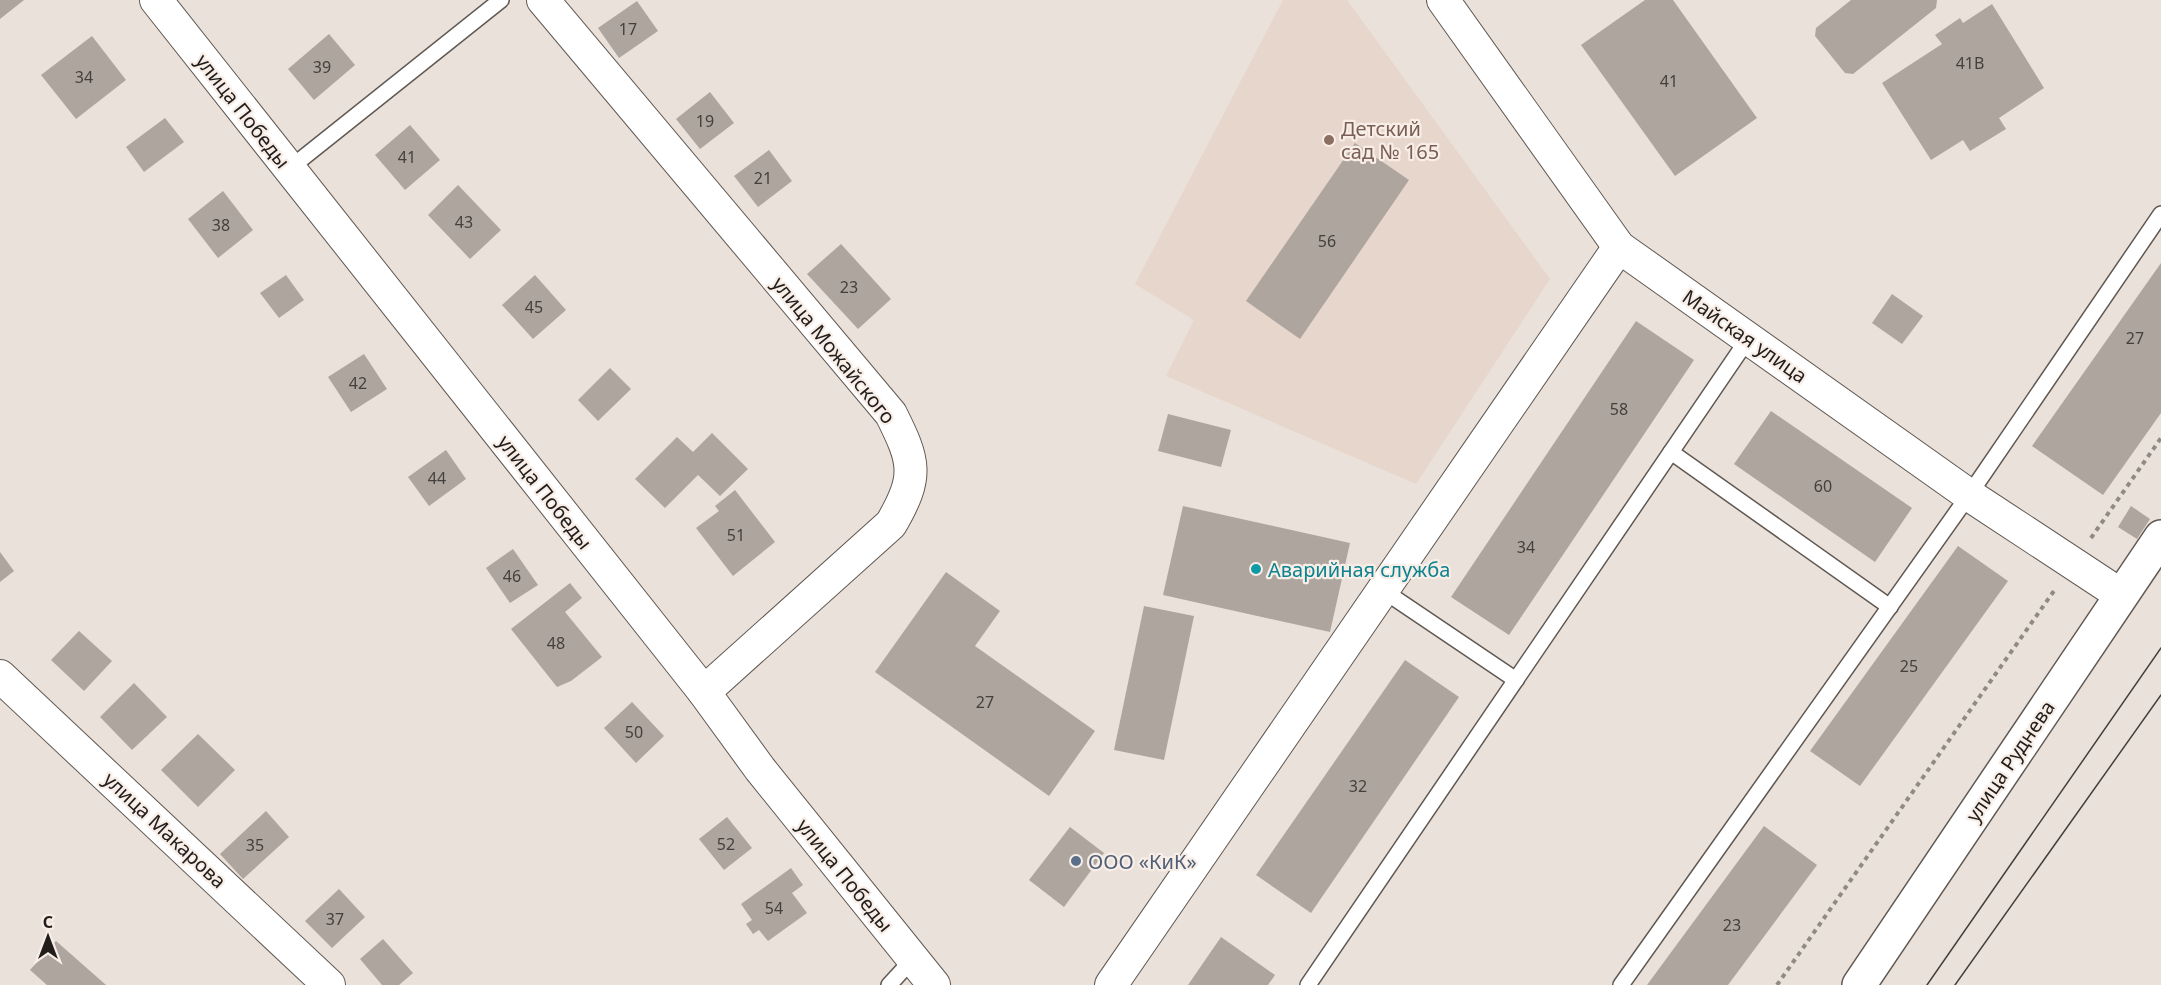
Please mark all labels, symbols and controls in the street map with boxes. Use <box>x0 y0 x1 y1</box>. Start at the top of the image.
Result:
house number: 17 <box>619 18 637 40</box>
street label: улица Победы <box>190 48 296 174</box>
house number: 41В <box>1956 52 1984 74</box>
house number: 39 <box>313 56 331 78</box>
house number: 34 <box>75 66 93 88</box>
house number: 41 <box>1660 70 1678 92</box>
house number: 19 <box>696 110 714 132</box>
place label: Детский сад № 165 <box>1341 115 1439 165</box>
marker: Детский сад № 165 <box>1322 133 1336 147</box>
house number: 41 <box>398 146 416 168</box>
house number: 21 <box>754 167 772 189</box>
house number: 43 <box>455 211 473 233</box>
house number: 38 <box>212 214 230 236</box>
house number: 56 <box>1318 230 1336 252</box>
street label: улица Можайского <box>766 271 902 429</box>
house number: 23 <box>840 276 858 298</box>
street label: Майская улица <box>1677 283 1813 389</box>
house number: 45 <box>525 296 543 318</box>
house number: 27 <box>2126 327 2144 349</box>
house number: 42 <box>349 372 367 394</box>
house number: 58 <box>1610 398 1628 420</box>
street label: улица Победы <box>492 429 598 555</box>
house number: 44 <box>428 467 446 489</box>
house number: 60 <box>1814 475 1832 497</box>
house number: 51 <box>727 524 745 546</box>
house number: 34 <box>1517 536 1535 558</box>
place label: Аварийная служба <box>1268 556 1450 583</box>
marker: Аварийная служба <box>1249 562 1263 576</box>
house number: 46 <box>503 565 521 587</box>
house number: 48 <box>547 632 565 654</box>
house number: 25 <box>1900 655 1918 677</box>
house number: 27 <box>976 691 994 713</box>
street label: улица Руднева <box>1959 695 2061 827</box>
house number: 50 <box>625 721 643 743</box>
street label: улица Макарова <box>98 766 232 894</box>
house number: 32 <box>1349 775 1367 797</box>
street label: улица Победы <box>791 813 899 937</box>
house number: 52 <box>717 833 735 855</box>
house number: 35 <box>246 834 264 856</box>
place label: ООО «КиК» <box>1088 848 1197 875</box>
marker: ООО «КиК» <box>1069 854 1083 868</box>
house number: 54 <box>765 897 783 919</box>
north arrow <box>18 907 78 967</box>
house number: 37 <box>326 908 344 930</box>
text: С <box>43 911 53 933</box>
house number: 23 <box>1723 914 1741 936</box>

